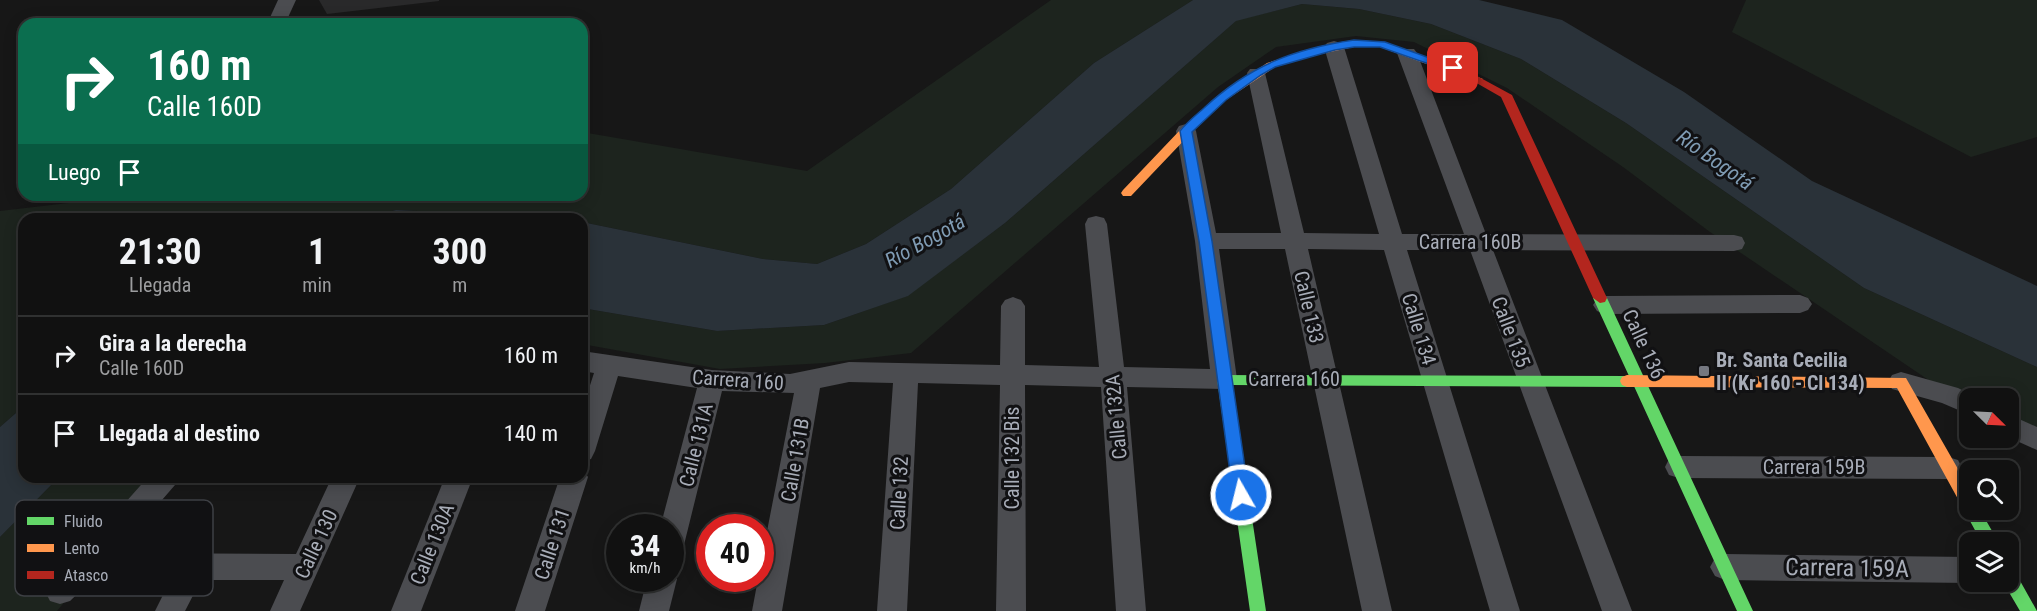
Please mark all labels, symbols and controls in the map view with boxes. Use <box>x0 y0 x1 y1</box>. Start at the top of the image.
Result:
text: 160 m <box>147 41 252 90</box>
icon: right <box>48 42 126 120</box>
pin <box>1427 42 1478 93</box>
icon: arrive <box>1436 51 1469 84</box>
text: Calle 160D <box>147 91 262 123</box>
water label: Río Bogotá <box>1672 125 1758 195</box>
icon: arrive <box>113 156 146 189</box>
text: Luego <box>48 160 101 185</box>
water label: Río Bogotá <box>881 209 970 273</box>
street label: Carrera 160B <box>1419 230 1521 254</box>
text: 21:30 <box>119 231 201 273</box>
text: 1 <box>308 231 326 273</box>
text: 300 <box>433 231 487 273</box>
street label: Calle 133 <box>1289 268 1329 346</box>
text: Llegada <box>129 273 191 297</box>
text: min <box>302 273 332 297</box>
text: m <box>452 273 467 297</box>
street label: Calle 134 <box>1397 290 1441 368</box>
street label: Calle 135 <box>1487 293 1535 371</box>
street label: Calle 136 <box>1618 306 1670 382</box>
text: Gira a la derecha <box>99 331 247 356</box>
icon: right <box>48 339 81 372</box>
text: 160 m <box>504 343 558 368</box>
place label: Br. Santa Cecilia II (Kr 160 - Cl 134) <box>1716 348 1865 395</box>
text: Calle 160D <box>99 356 184 380</box>
marker: Br. Santa Cecilia II (Kr 160 - Cl 134) <box>1697 364 1711 378</box>
street label: Carrera 160 <box>691 365 785 395</box>
street label: Carrera 160 <box>1248 367 1340 391</box>
street label: Calle 132A <box>1100 373 1132 460</box>
north arrow <box>1959 388 2019 448</box>
map controls <box>1959 388 2019 592</box>
street label: Calle 131A <box>674 400 718 489</box>
street label: Calle 132 Bis <box>1000 407 1024 509</box>
street label: Calle 131B <box>776 416 814 504</box>
icon: arrive <box>48 417 81 450</box>
text: Llegada al destino <box>99 421 260 446</box>
text: 140 m <box>504 421 558 446</box>
street label: Calle 132 <box>885 455 913 530</box>
street label: Carrera 159B <box>1763 455 1865 479</box>
button: search <box>1959 460 2019 520</box>
position arrow <box>1209 463 1273 527</box>
legend <box>15 500 213 596</box>
street label: Calle 130A <box>405 500 459 588</box>
street label: Calle 131 <box>529 505 575 583</box>
street label: Calle 130 <box>290 506 342 582</box>
text: Fluido <box>64 512 103 531</box>
speed limit sign: 40 <box>696 514 774 592</box>
text: 34 <box>630 528 660 563</box>
button: layers <box>1959 532 2019 592</box>
text: Lento <box>64 539 99 558</box>
street label: Carrera 159A <box>1785 553 1909 583</box>
text: km/h <box>630 559 660 577</box>
text: Atasco <box>64 566 108 585</box>

